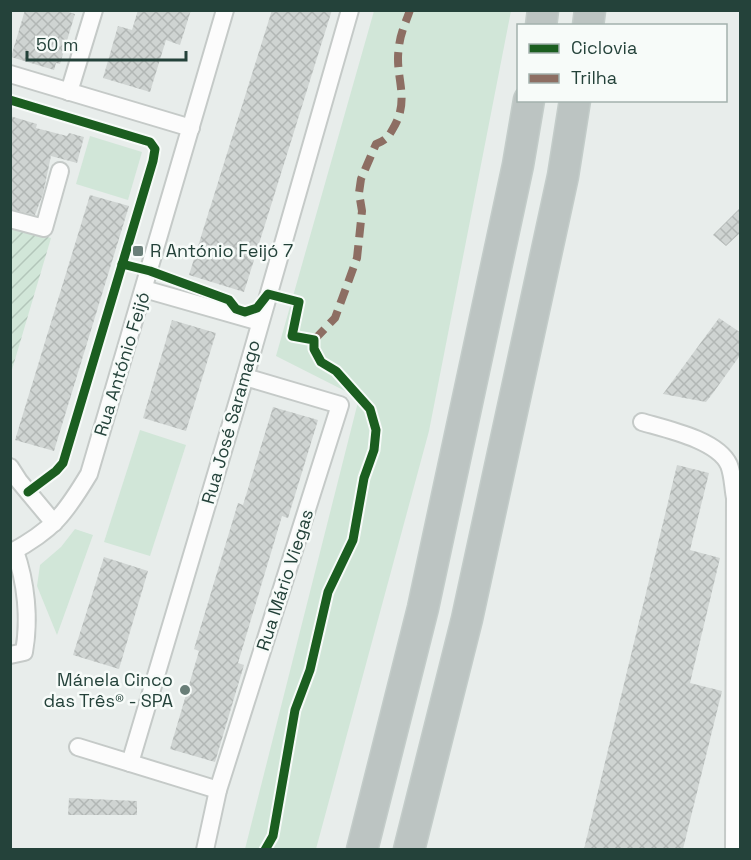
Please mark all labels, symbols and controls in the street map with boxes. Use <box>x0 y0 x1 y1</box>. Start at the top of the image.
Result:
scale bar <box>27 24 186 62</box>
legend <box>517 24 727 102</box>
text: 50 m <box>36 33 78 56</box>
text: Ciclovia <box>571 36 637 59</box>
text: Trilha <box>571 66 617 89</box>
place label: R António Feijó 7 <box>150 239 293 262</box>
marker: R António Feijó 7 <box>131 244 145 258</box>
street label: Rua António Feijó <box>89 289 154 439</box>
street label: Rua José Saramago <box>196 337 265 507</box>
street label: Rua Mário Viegas <box>251 506 318 654</box>
place label: Mánela Cinco das Três® - SPA <box>44 668 173 712</box>
marker: Mánela Cinco das Três® - SPA <box>178 683 192 697</box>

